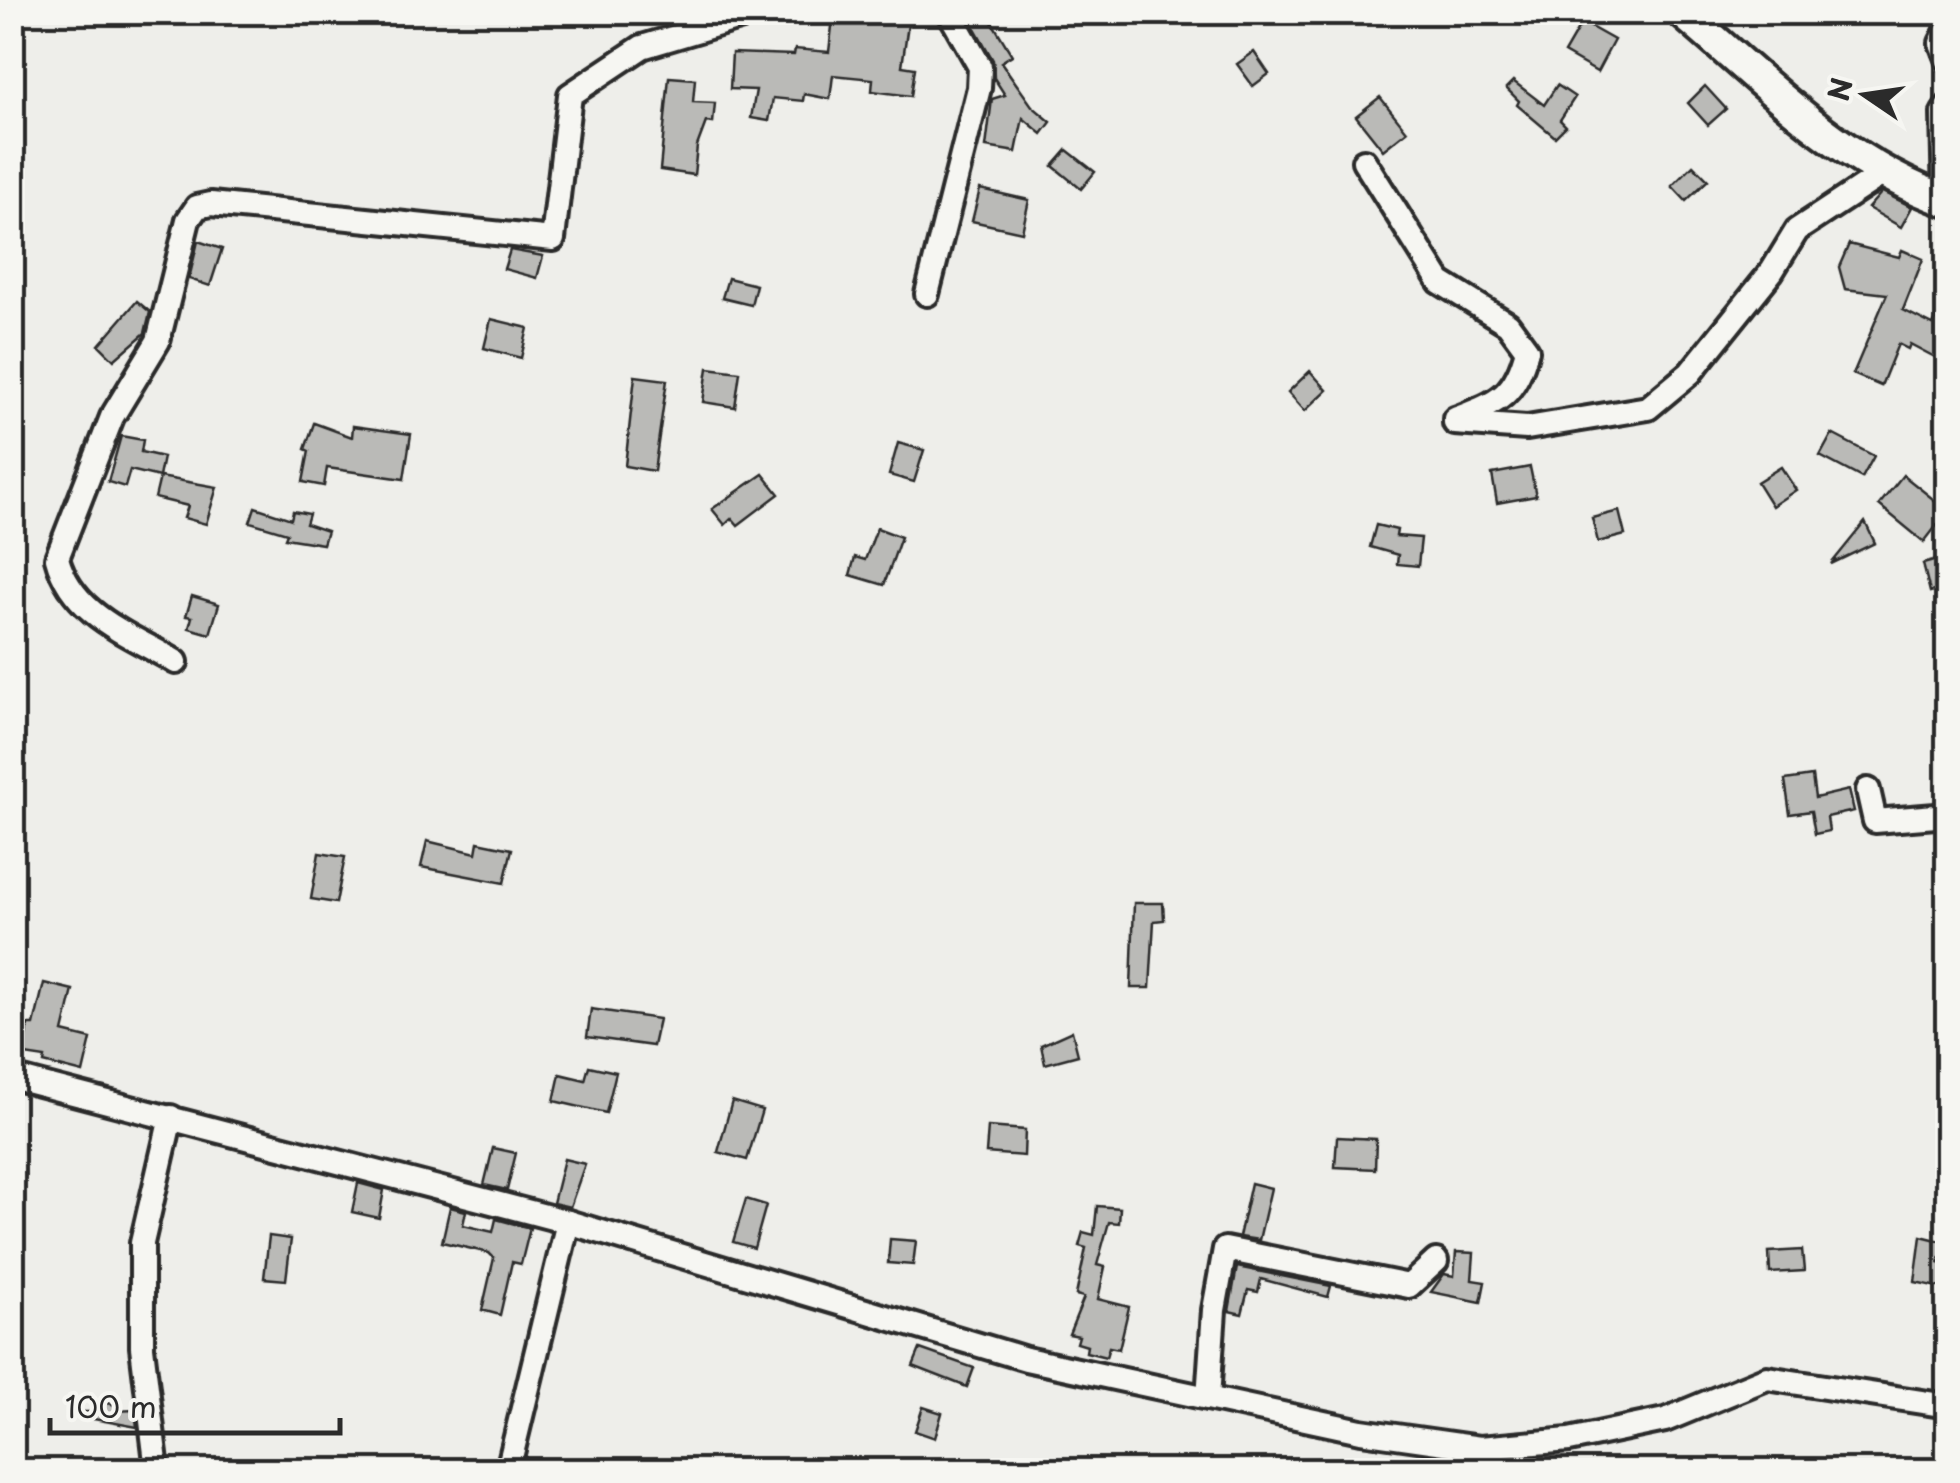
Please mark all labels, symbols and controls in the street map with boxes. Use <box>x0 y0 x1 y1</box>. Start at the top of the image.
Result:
north arrow <box>1815 45 1915 145</box>
text: N <box>1816 73 1863 105</box>
scale bar <box>50 1373 340 1435</box>
text: 100 m <box>65 1383 157 1428</box>

